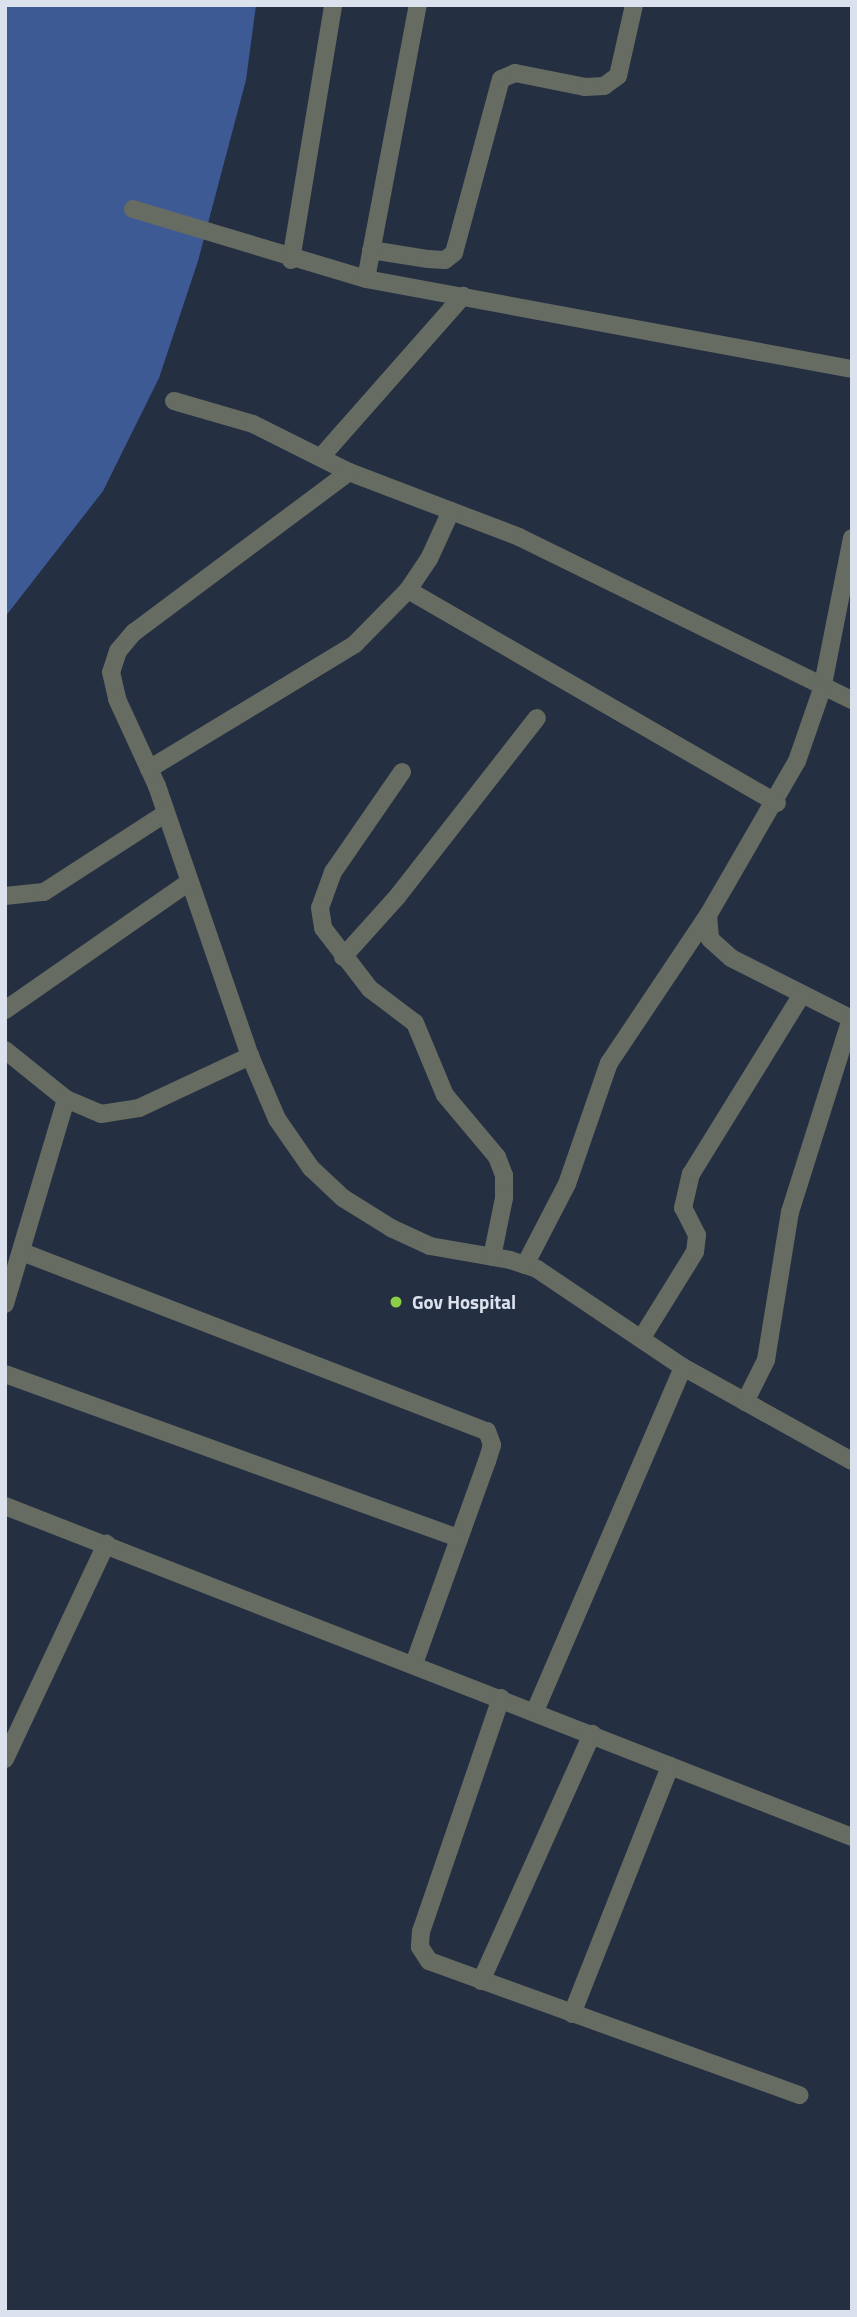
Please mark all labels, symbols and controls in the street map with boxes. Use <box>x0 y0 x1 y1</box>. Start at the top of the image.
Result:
place label: Gov Hospital <box>412 1291 516 1313</box>
marker: Gov Hospital <box>386 1292 406 1312</box>

